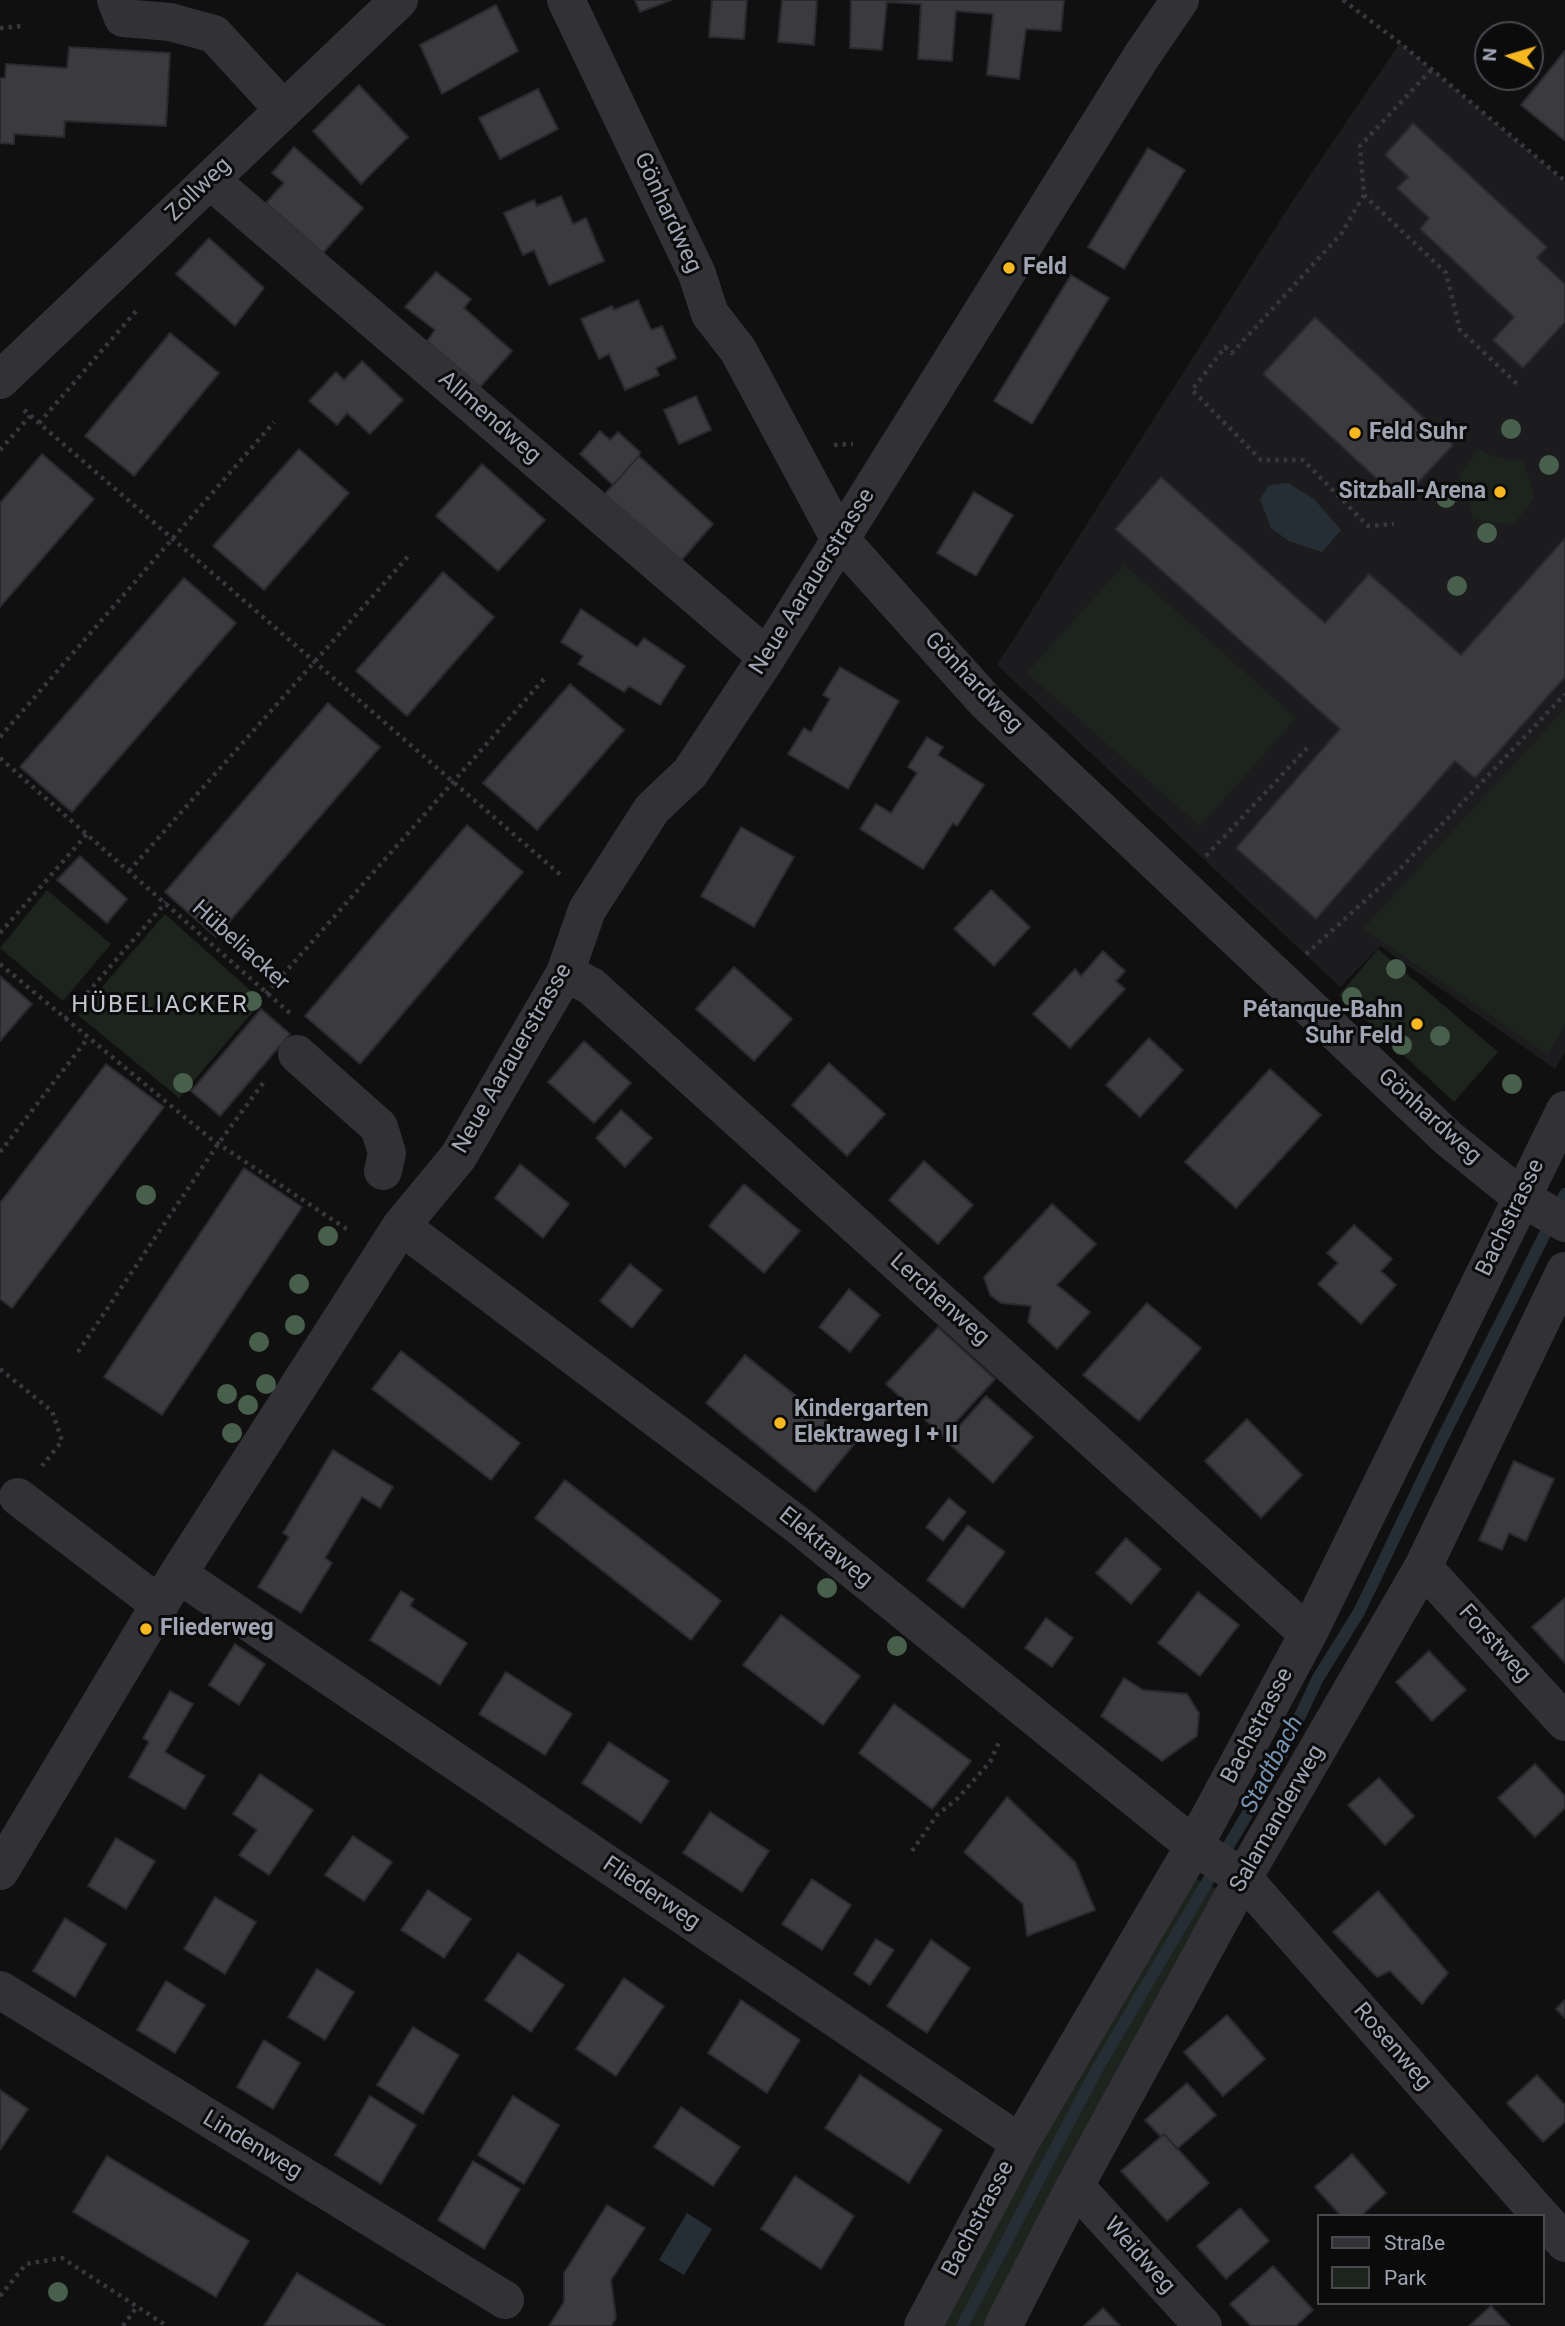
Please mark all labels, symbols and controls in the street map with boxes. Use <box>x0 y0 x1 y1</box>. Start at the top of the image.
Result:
north arrow <box>1474 21 1544 91</box>
text: N <box>1478 47 1501 62</box>
street label: Gönhardweg <box>627 148 707 278</box>
street label: Zollweg <box>161 152 237 228</box>
place label: Feld <box>1023 254 1067 282</box>
marker: Feld <box>1001 260 1017 276</box>
street label: Allmendweg <box>432 366 546 470</box>
place label: Feld Suhr <box>1369 419 1467 447</box>
marker: Feld Suhr <box>1347 425 1363 441</box>
place label: Sitzball-Arena <box>1338 478 1486 506</box>
street label: Neue Aarauerstrasse <box>744 484 882 680</box>
marker: Sitzball-Arena <box>1492 484 1508 500</box>
street label: Gönhardweg <box>918 627 1028 739</box>
street label: Hübeliacker <box>186 895 294 997</box>
street label: Neue Aarauerstrasse <box>447 959 579 1159</box>
district label: HÜBELIACKER <box>73 992 247 1020</box>
place label: Pétanque-Bahn Suhr Feld <box>1243 997 1403 1051</box>
marker: Pétanque-Bahn Suhr Feld <box>1409 1016 1425 1032</box>
street label: Gönhardweg <box>1372 1063 1486 1171</box>
street label: Bachstrasse <box>1471 1155 1551 1281</box>
street label: Lerchenweg <box>884 1248 994 1352</box>
place label: Kindergarten Elektraweg I + II <box>794 1396 958 1450</box>
marker: Kindergarten Elektraweg I + II <box>772 1415 788 1431</box>
street label: Elektraweg <box>773 1502 877 1594</box>
street label: Forstweg <box>1452 1599 1536 1689</box>
place label: Fliederweg <box>160 1615 274 1643</box>
marker: Fliederweg <box>138 1621 154 1637</box>
street label: Bachstrasse <box>1216 1664 1300 1788</box>
water label: Stadtbach <box>1235 1712 1311 1818</box>
street label: Salamanderweg <box>1225 1741 1331 1897</box>
street label: Fliederweg <box>597 1851 705 1937</box>
street label: Rosenweg <box>1347 1998 1437 2096</box>
street label: Lindenweg <box>197 2106 307 2186</box>
street label: Bachstrasse <box>937 2157 1021 2281</box>
street label: Weidweg <box>1098 2212 1180 2300</box>
legend <box>1316 2214 1544 2305</box>
text: Straße <box>1384 2231 1445 2255</box>
text: Park <box>1384 2266 1426 2290</box>

